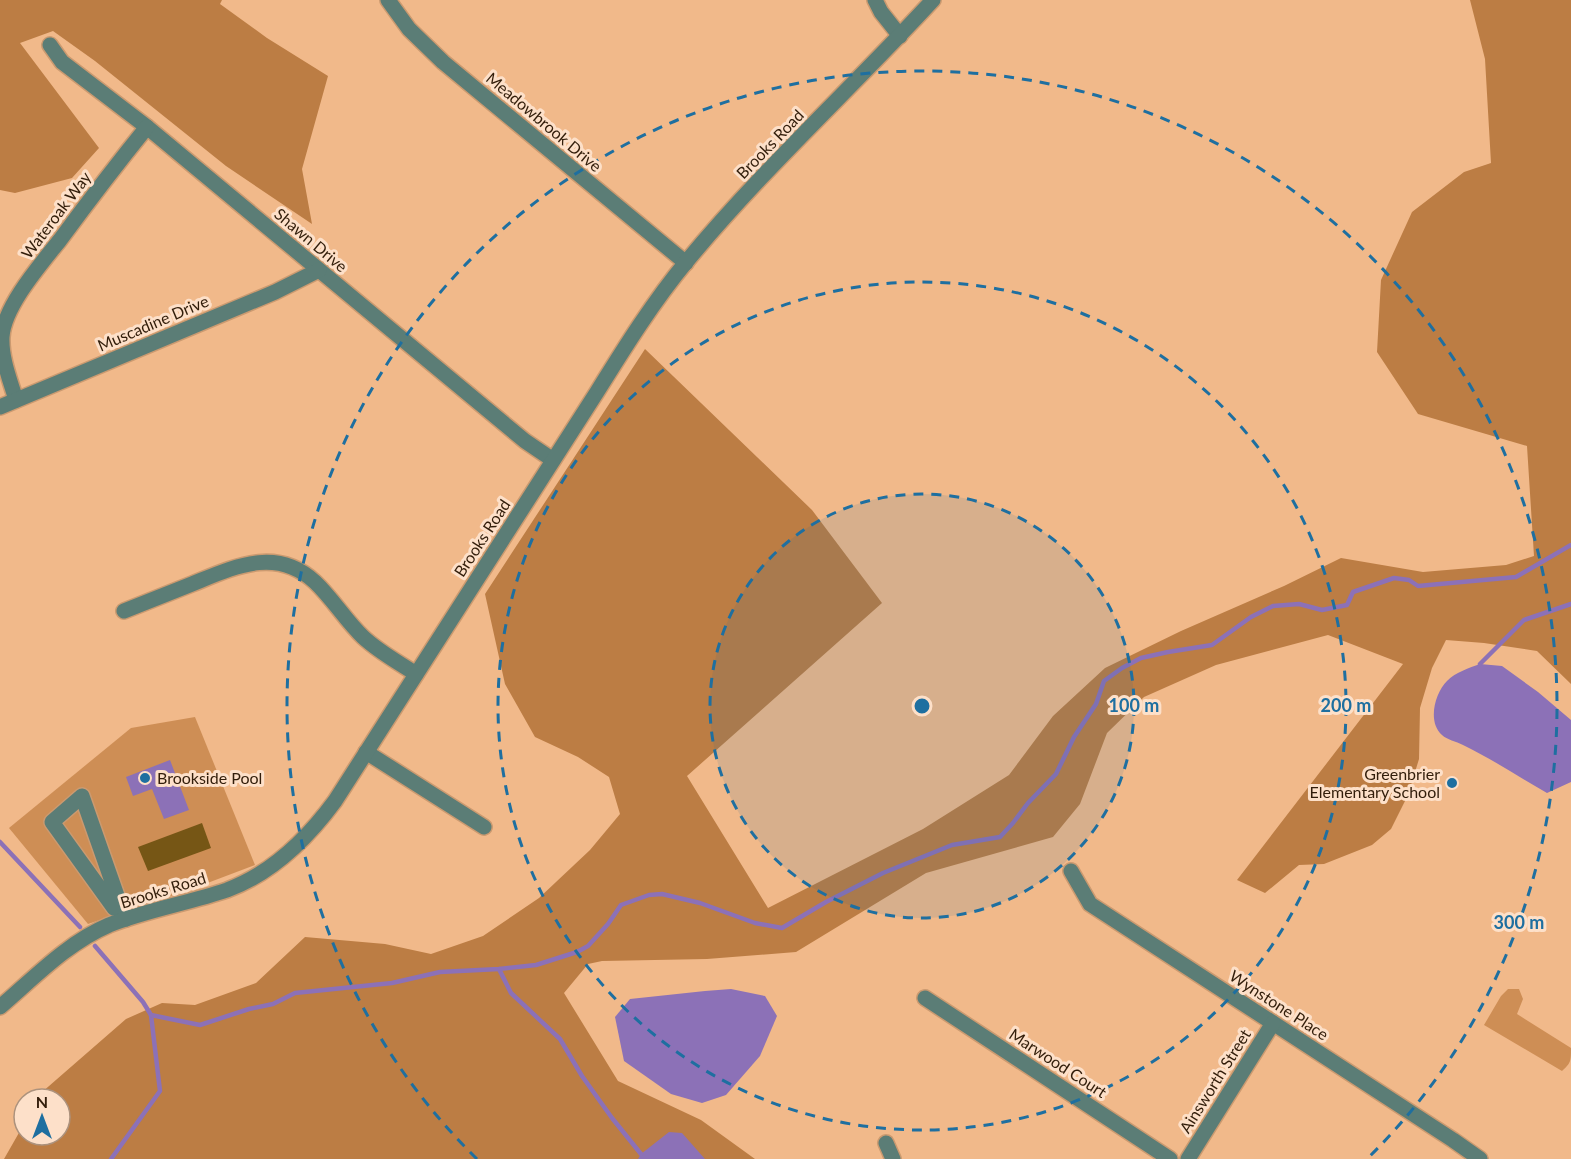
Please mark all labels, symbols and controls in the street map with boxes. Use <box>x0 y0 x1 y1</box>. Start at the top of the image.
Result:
street label: Meadowbrook Drive <box>483 68 606 175</box>
street label: Brooks Road <box>732 105 807 182</box>
street label: Wateroak Way <box>17 167 95 262</box>
street label: Shawn Drive <box>271 204 352 276</box>
street label: Muscadine Drive <box>95 291 211 354</box>
street label: Brooks Road <box>450 495 514 580</box>
text: 100 m <box>1109 694 1159 716</box>
text: 200 m <box>1321 694 1371 716</box>
centre of rings <box>912 696 932 716</box>
place label: Greenbrier Elementary School <box>1310 764 1440 801</box>
place label: Brookside Pool <box>157 768 262 787</box>
marker: Brookside Pool <box>138 771 152 785</box>
marker: Greenbrier Elementary School <box>1445 776 1459 790</box>
street label: Brooks Road <box>118 868 208 912</box>
text: 300 m <box>1494 911 1544 933</box>
street label: Wynstone Place <box>1226 966 1332 1044</box>
street label: Marwood Court <box>1006 1024 1111 1101</box>
street label: Ainsworth Street <box>1175 1025 1254 1136</box>
north arrow <box>12 1087 72 1147</box>
text: N <box>36 1092 48 1111</box>

